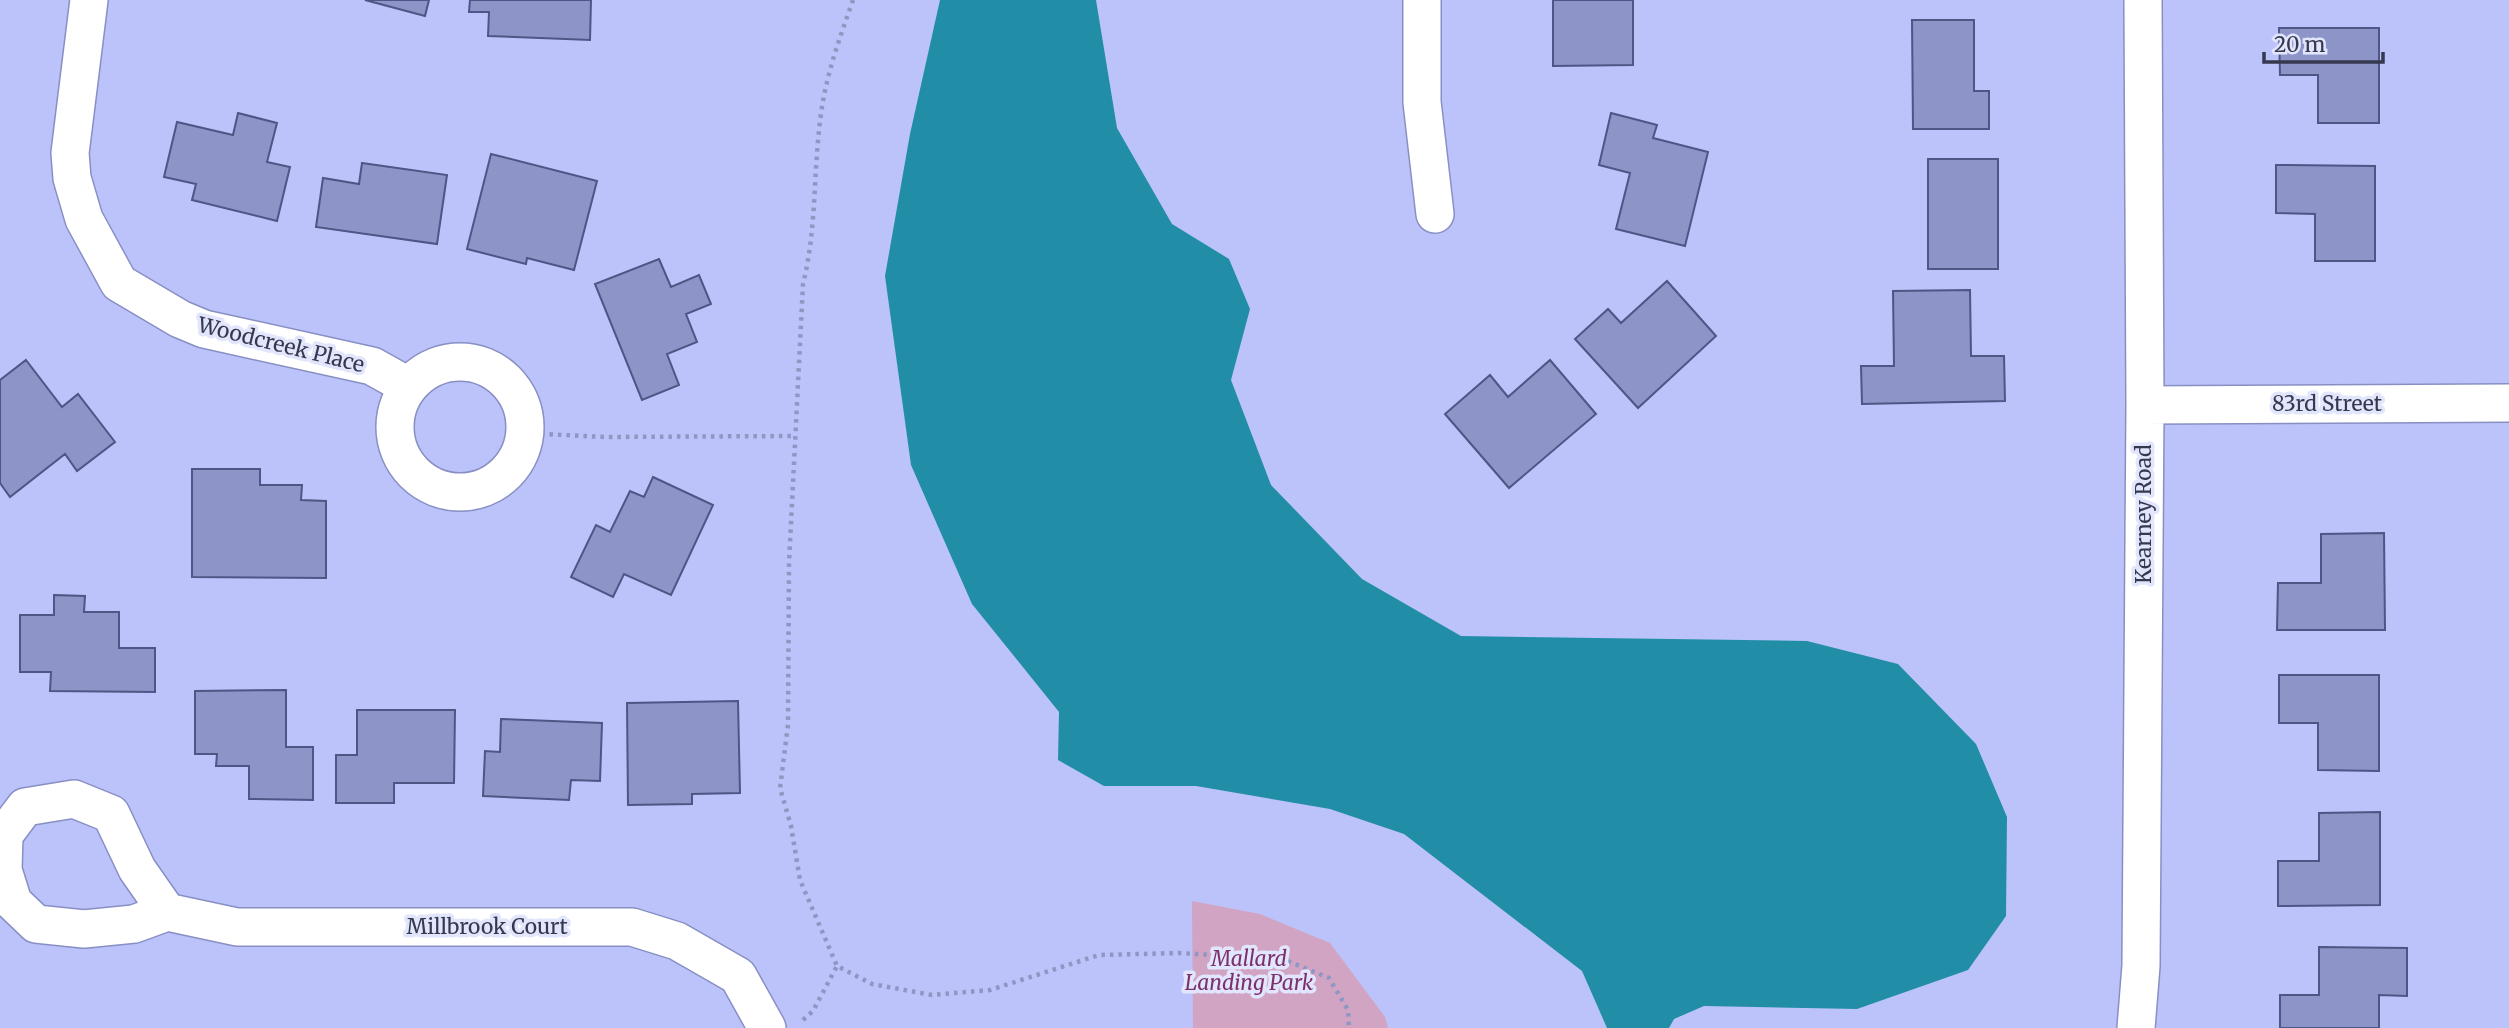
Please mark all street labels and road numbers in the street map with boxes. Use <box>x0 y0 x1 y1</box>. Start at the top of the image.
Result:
street label: Woodcreek Place <box>194 311 367 378</box>
street label: 83rd Street <box>2272 390 2382 417</box>
street label: Kearney Road <box>2130 444 2157 584</box>
street label: Millbrook Court <box>406 913 568 940</box>

